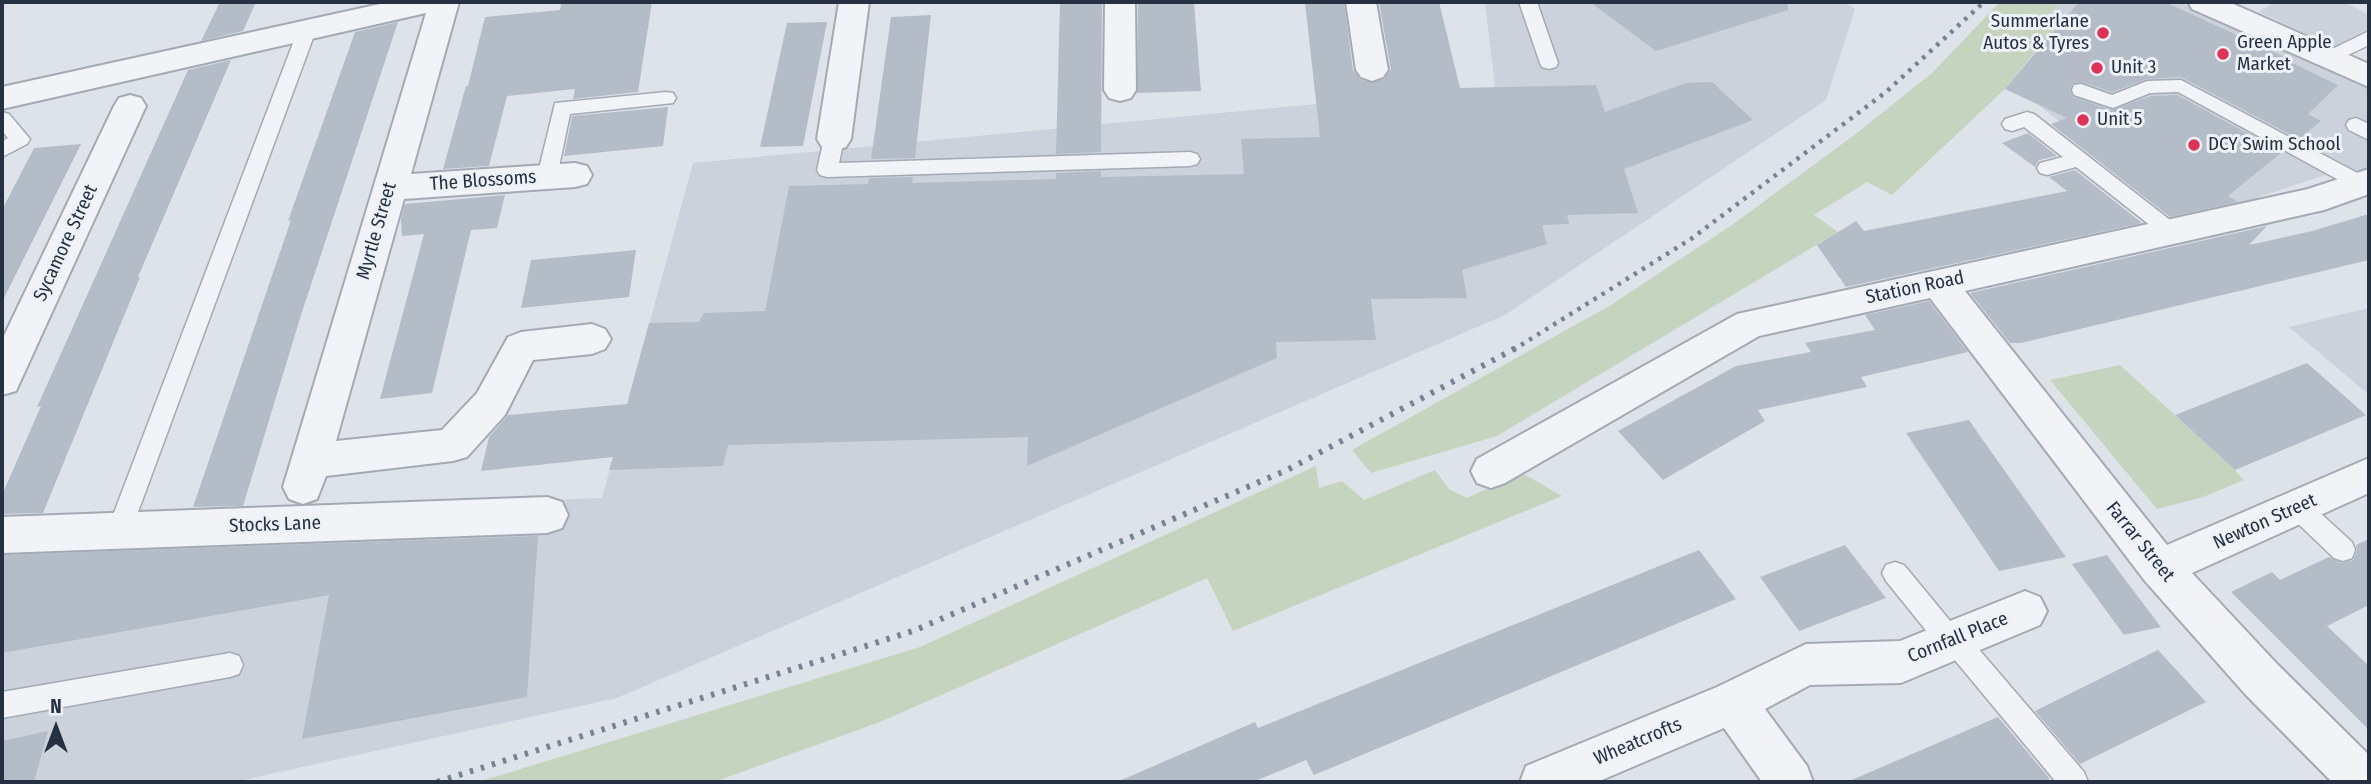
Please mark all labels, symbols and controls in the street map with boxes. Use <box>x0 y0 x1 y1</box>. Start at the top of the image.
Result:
place label: Summerlane Autos & Tyres <box>1983 11 2089 55</box>
marker: Summerlane Autos & Tyres <box>2095 25 2111 41</box>
place label: Green Apple Market <box>2237 32 2332 76</box>
marker: Green Apple Market <box>2215 46 2231 62</box>
place label: Unit 3 <box>2111 57 2156 79</box>
marker: Unit 3 <box>2089 60 2105 76</box>
place label: Unit 5 <box>2097 109 2142 131</box>
marker: Unit 5 <box>2075 112 2091 128</box>
place label: DCY Swim School <box>2208 134 2341 156</box>
marker: DCY Swim School <box>2186 137 2202 153</box>
street label: The Blossoms <box>429 166 537 196</box>
street label: Myrtle Street <box>352 180 402 282</box>
street label: Sycamore Street <box>29 181 103 305</box>
street label: Station Road <box>1864 266 1966 310</box>
street label: Newton Street <box>2210 489 2320 555</box>
street label: Farrar Street <box>2101 497 2179 587</box>
street label: Stocks Lane <box>229 512 321 538</box>
street label: Cornfall Place <box>1905 608 2011 668</box>
north arrow <box>21 693 91 763</box>
text: N <box>50 695 62 718</box>
street label: Wheatcrofts <box>1591 713 1685 771</box>

